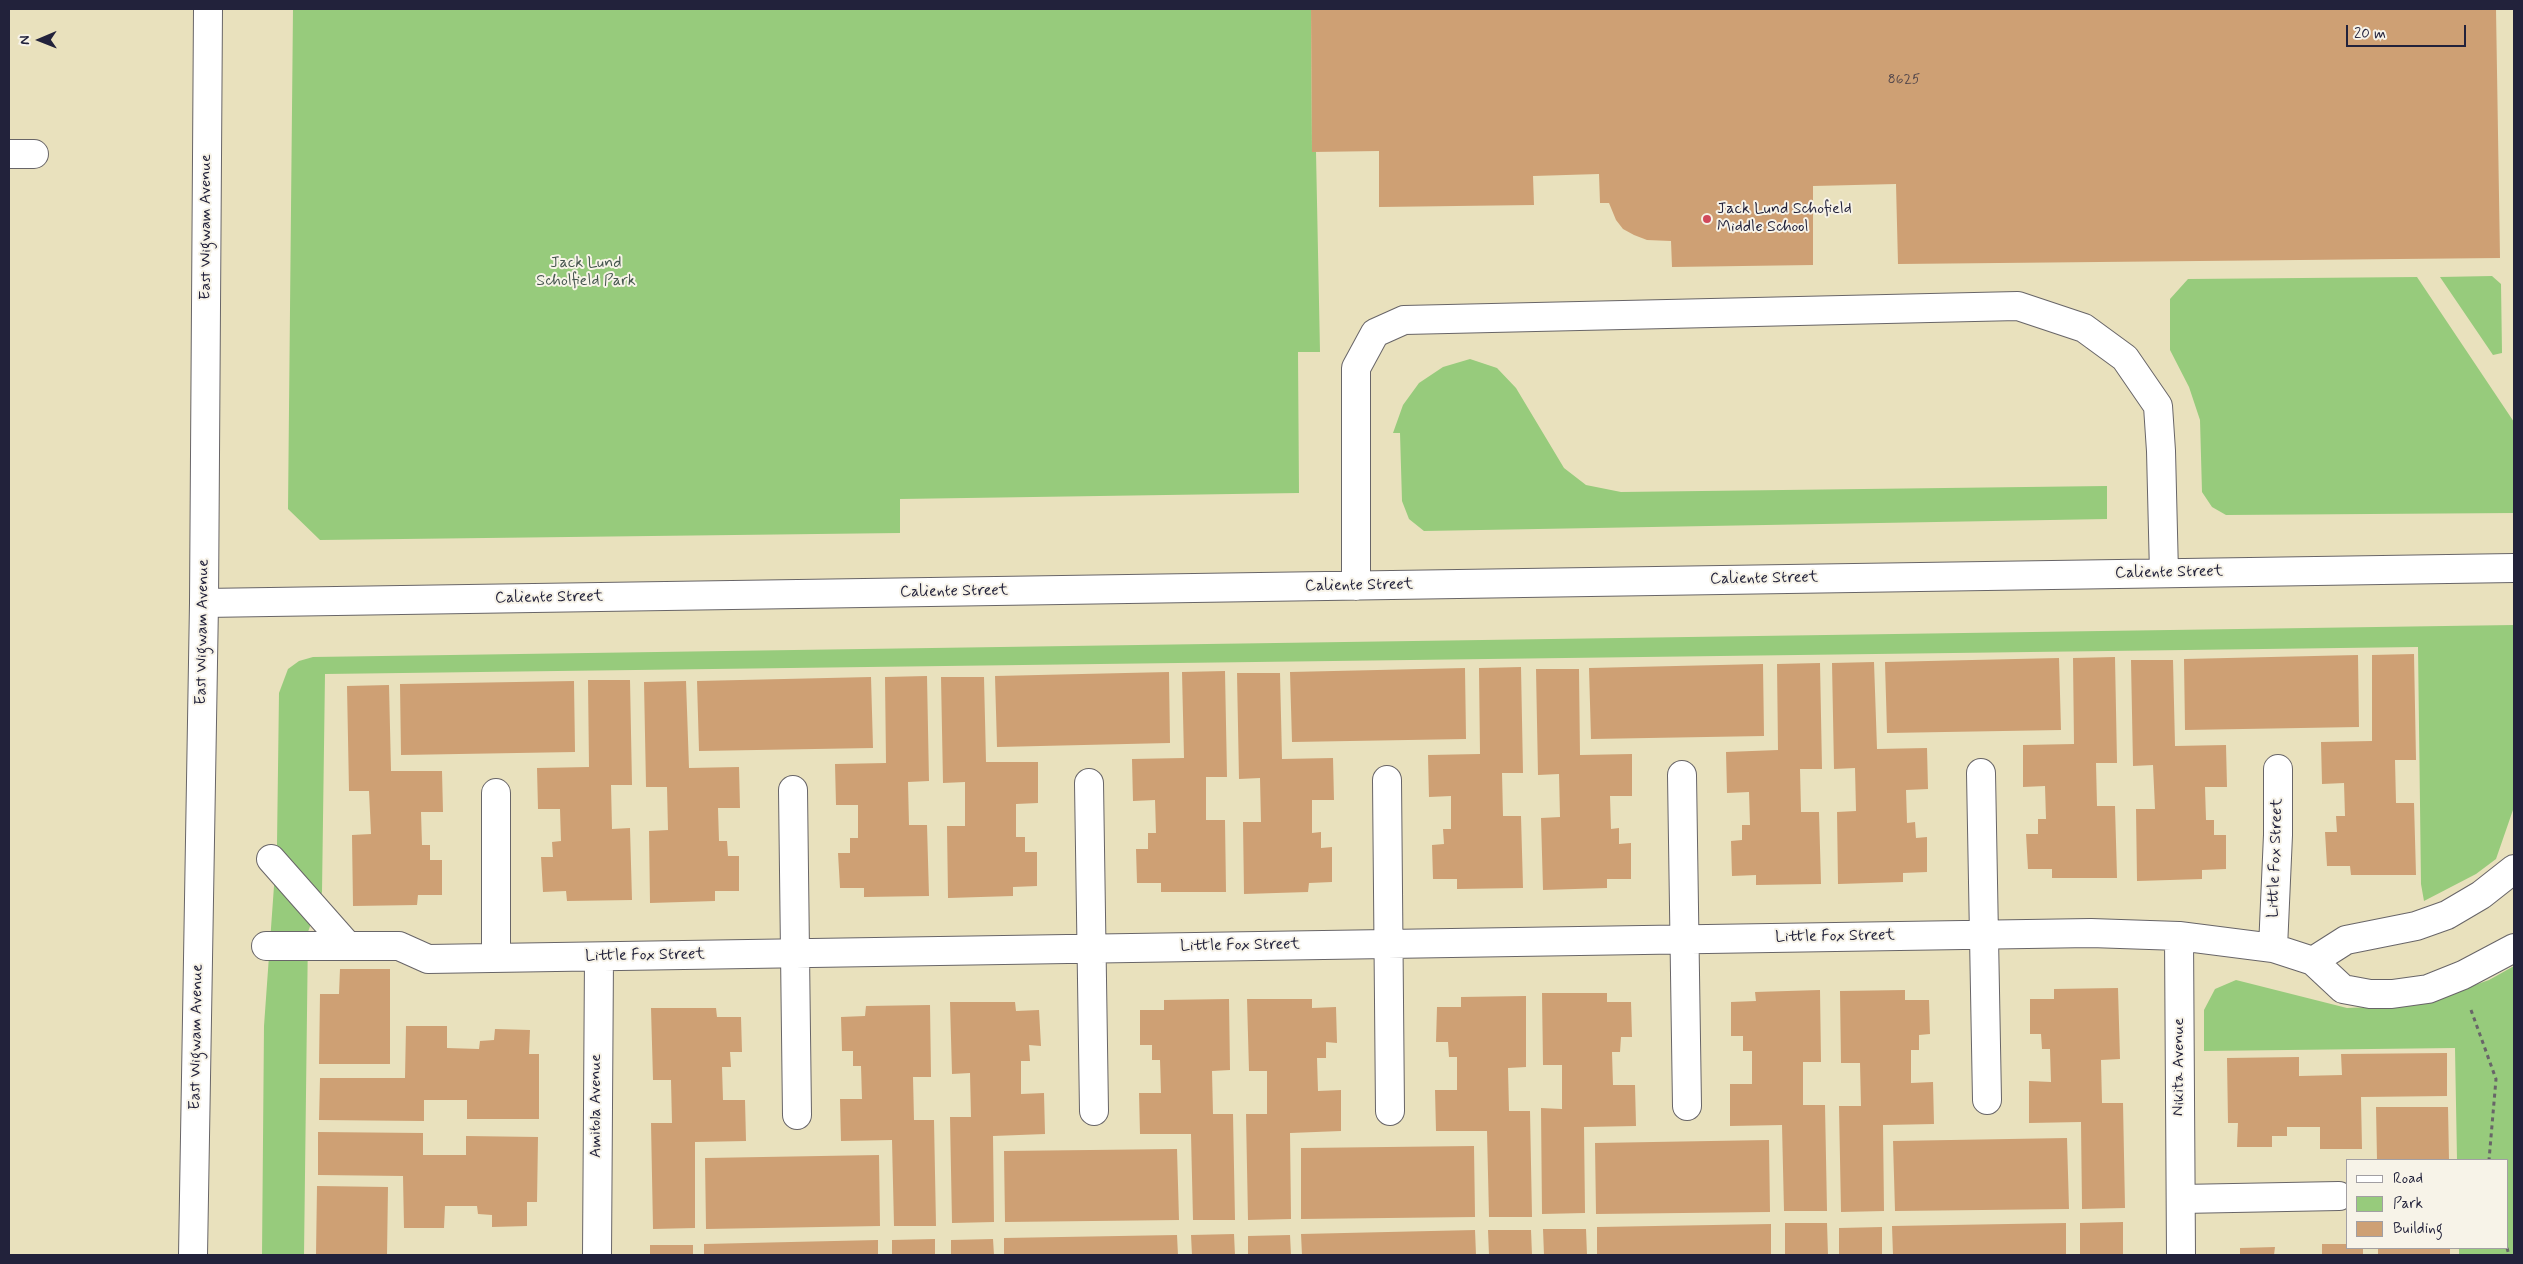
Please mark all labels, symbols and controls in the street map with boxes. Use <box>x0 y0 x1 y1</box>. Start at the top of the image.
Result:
north arrow <box>15 15 65 65</box>
scale bar <box>2348 15 2468 47</box>
text: 20 m <box>2354 24 2386 44</box>
text: N <box>16 35 34 45</box>
house number: 8625 <box>1888 72 1920 88</box>
street label: East Wigwam Avenue <box>197 154 217 300</box>
place label: Jack Lund Schofield Middle School <box>1717 200 1852 238</box>
marker: Jack Lund Schofield Middle School <box>1701 213 1713 225</box>
park label: Jack Lund Scholfield Park <box>536 254 636 292</box>
street label: East Wigwam Avenue <box>192 559 214 705</box>
street label: Caliente Street <box>2115 562 2223 584</box>
street label: Caliente Street <box>1710 568 1818 590</box>
street label: Caliente Street <box>1305 575 1413 597</box>
street label: Caliente Street <box>900 581 1008 603</box>
street label: Caliente Street <box>495 587 603 609</box>
street label: Little Fox Street <box>2264 798 2288 918</box>
street label: Little Fox Street <box>1775 926 1895 948</box>
street label: Little Fox Street <box>1180 935 1300 957</box>
street label: Little Fox Street <box>585 945 705 967</box>
street label: East Wigwam Avenue <box>186 964 208 1110</box>
street label: Nikita Avenue <box>2170 1018 2190 1116</box>
street label: Amitola Avenue <box>587 1054 607 1158</box>
legend <box>2346 1159 2508 1249</box>
text: Road <box>2393 1169 2423 1189</box>
text: Park <box>2393 1194 2423 1214</box>
text: Building <box>2393 1219 2443 1239</box>

